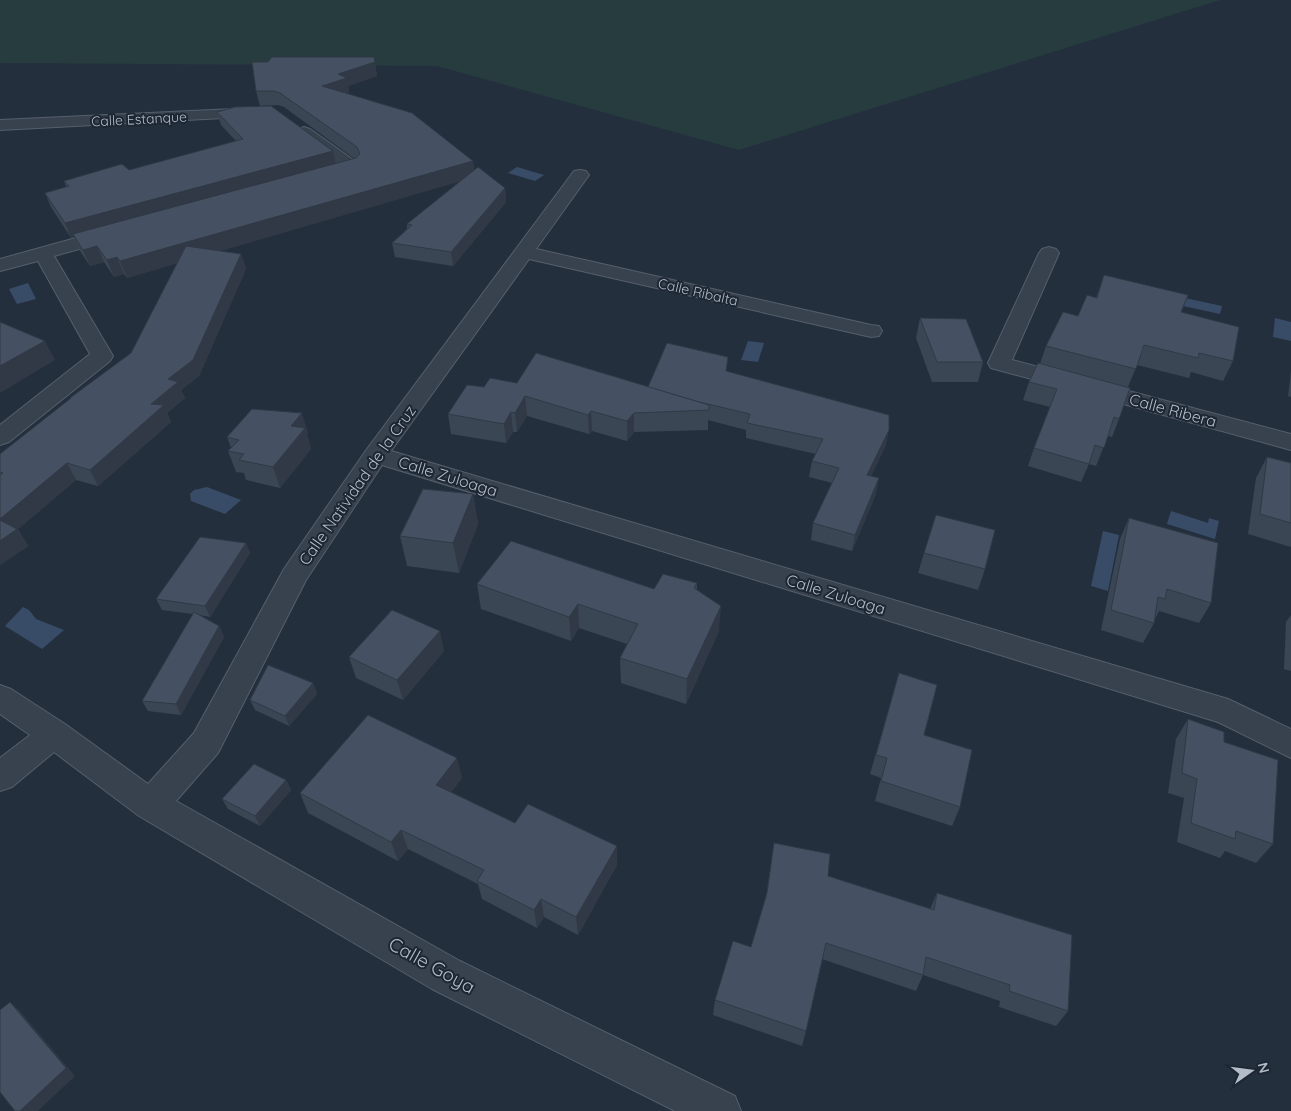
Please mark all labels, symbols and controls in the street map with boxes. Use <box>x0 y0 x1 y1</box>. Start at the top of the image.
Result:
street label: Calle Estanque <box>91 107 187 130</box>
street label: Calle Ribalta <box>656 274 740 310</box>
street label: Calle Ribera <box>1127 389 1219 431</box>
street label: Calle Natividad de la Cruz <box>294 401 420 569</box>
street label: Calle Zuloaga <box>396 451 500 501</box>
street label: Calle Zuloaga <box>784 569 888 619</box>
street label: Calle Goya <box>384 931 480 999</box>
north arrow <box>1226 1046 1276 1096</box>
text: N <box>1254 1061 1274 1075</box>

